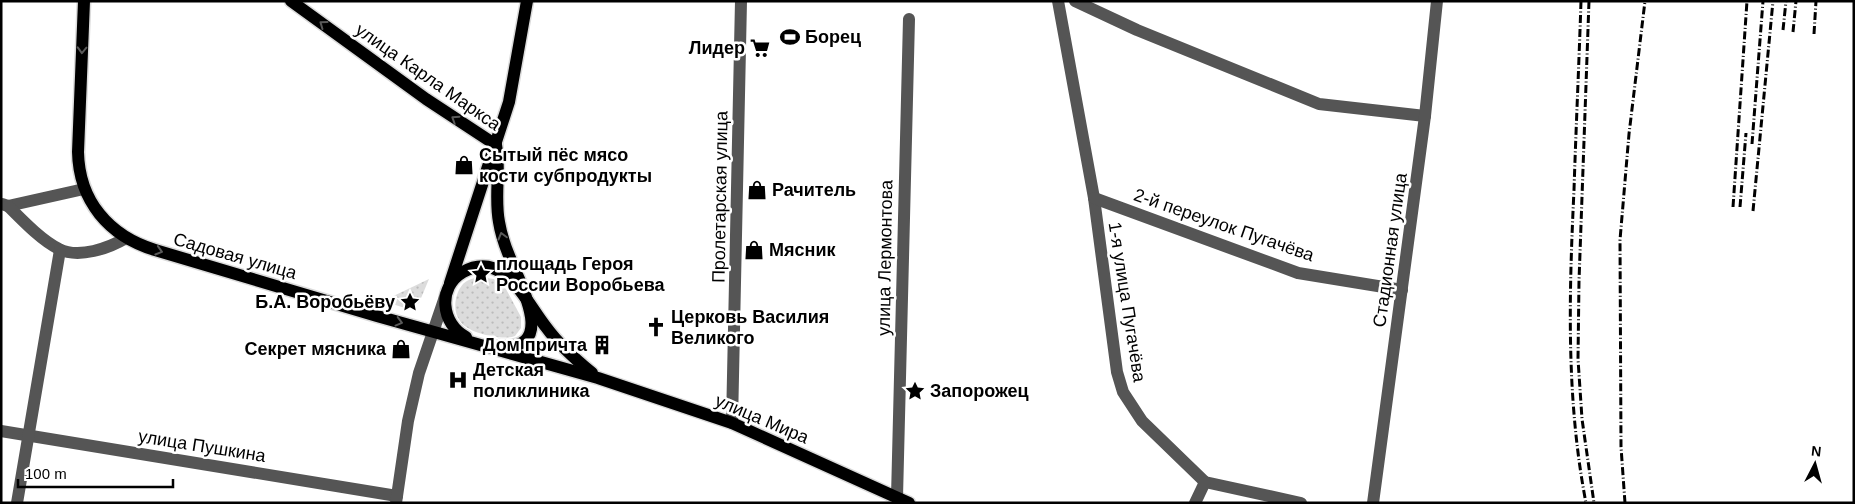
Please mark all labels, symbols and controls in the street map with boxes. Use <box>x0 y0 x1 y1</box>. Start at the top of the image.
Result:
street label: улица Карла Маркса <box>352 19 505 135</box>
one-way arrow <box>319 21 329 30</box>
sports icon: Борец <box>779 26 801 48</box>
place label: Борец <box>805 27 861 47</box>
supermarket icon: Лидер <box>749 37 771 59</box>
place label: Лидер <box>689 38 745 58</box>
one-way arrow <box>77 46 88 54</box>
street label: Пролетарская улица <box>709 110 732 283</box>
one-way arrow <box>452 115 461 125</box>
place label: Сытый пёс мясо кости субпродукты <box>479 145 652 186</box>
shop icon: Сытый пёс мясо кости субпродукты <box>453 154 475 176</box>
street label: Стадионная улица <box>1369 171 1411 329</box>
shop icon: Рачитель <box>746 179 768 201</box>
street label: улица Лермонтова <box>874 179 896 336</box>
place label: Рачитель <box>772 180 856 200</box>
street label: 2-й переулок Пугачёва <box>1131 185 1318 266</box>
street label: 1-я улица Пугачёва <box>1104 221 1150 384</box>
street label: Садовая улица <box>171 229 300 283</box>
one-way arrow <box>497 232 508 241</box>
shop icon: Мясник <box>743 239 765 261</box>
place label: Мясник <box>769 240 836 260</box>
one-way arrow <box>154 246 163 256</box>
place label: площадь Героя России Воробьева <box>496 254 665 295</box>
place icon: площадь Героя России Воробьева <box>470 263 492 285</box>
place icon: Б.А. Воробьёву <box>399 291 421 313</box>
place label: Б.А. Воробьёву <box>255 292 395 312</box>
place label: Церковь Василия Великого <box>671 307 829 348</box>
one-way arrow <box>394 316 402 326</box>
church icon: Церковь Василия Великого <box>645 316 667 338</box>
building icon: Дом причта <box>591 334 613 356</box>
place label: Дом причта <box>483 335 588 355</box>
shop icon: Секрет мясника <box>390 338 412 360</box>
place label: Секрет мясника <box>245 339 387 359</box>
place label: Детская поликлиника <box>473 360 591 401</box>
hospital icon: Детская поликлиника <box>447 369 469 391</box>
place icon: Запорожец <box>904 380 926 402</box>
place label: Запорожец <box>930 381 1029 401</box>
street label: улица Мира <box>712 390 813 448</box>
street label: улица Пушкина <box>137 426 268 466</box>
north arrow <box>1790 439 1840 489</box>
text: N <box>1810 443 1822 460</box>
scale bar <box>18 456 172 488</box>
text: 100 m <box>25 465 67 482</box>

